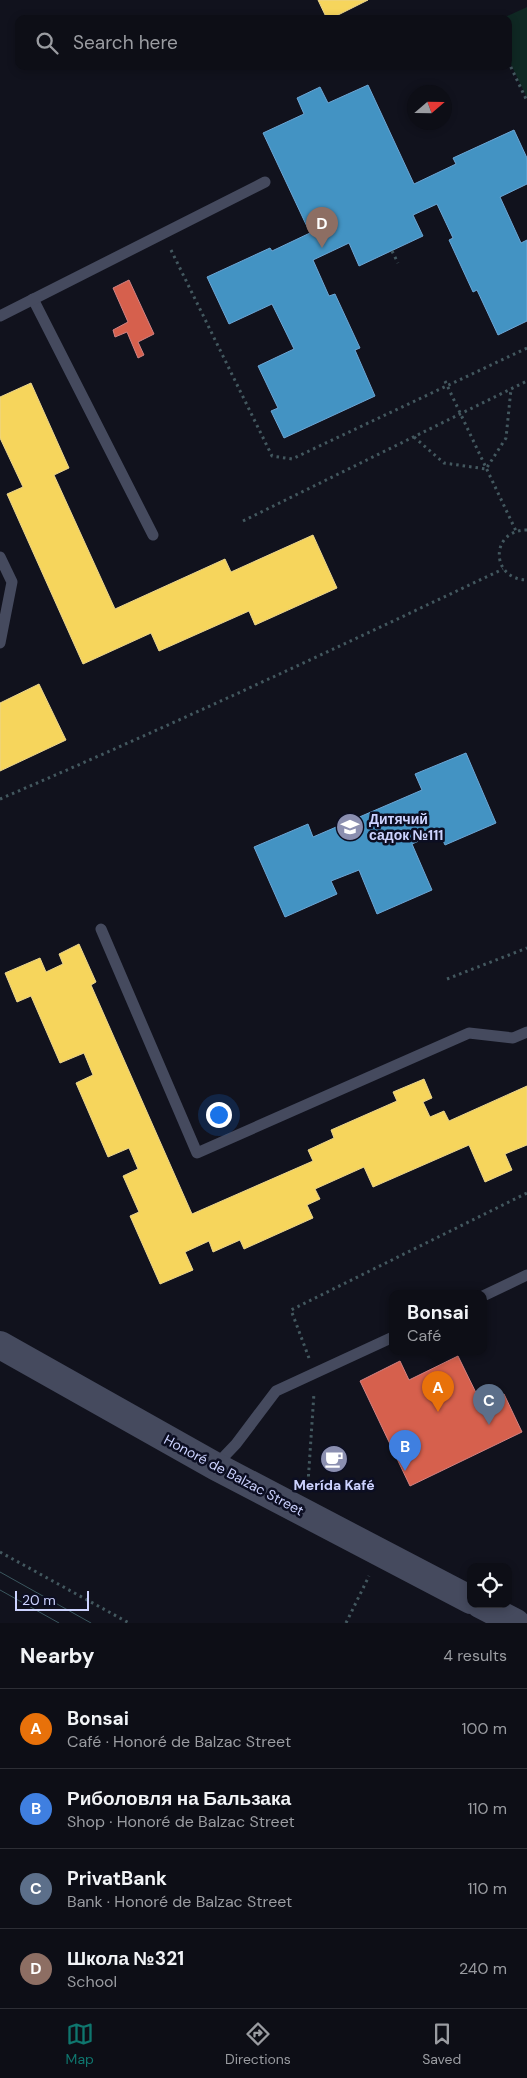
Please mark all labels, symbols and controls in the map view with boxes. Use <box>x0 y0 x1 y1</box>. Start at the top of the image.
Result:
search box <box>15 15 512 70</box>
icon: search <box>33 29 61 57</box>
text: Search here <box>73 30 178 55</box>
north arrow <box>407 85 452 130</box>
pin: D <box>306 207 338 248</box>
place label: Дитячий садок №111 <box>369 810 443 844</box>
school or university icon: Дитячий садок №111 <box>335 812 365 842</box>
your location <box>206 1102 232 1128</box>
popup <box>389 1290 487 1355</box>
text: Bonsai <box>407 1300 469 1325</box>
text: Café <box>407 1325 441 1346</box>
pin: A <box>422 1371 454 1412</box>
pin: C <box>473 1384 505 1425</box>
street label: Honoré de Balzac Street <box>161 1430 307 1520</box>
pin: B <box>389 1430 421 1471</box>
cafe icon: Merída Kafé <box>319 1444 349 1474</box>
place label: Merída Kafé <box>293 1476 375 1494</box>
map controls <box>467 1563 512 1608</box>
button: locate <box>467 1563 512 1608</box>
scale bar <box>15 1588 89 1611</box>
text: 20 m <box>22 1591 56 1609</box>
text: Nearby <box>20 1642 94 1670</box>
text: 4 results <box>443 1645 507 1666</box>
text: Bonsai <box>67 1706 129 1731</box>
text: A <box>30 1718 42 1739</box>
text: 100 m <box>462 1718 507 1739</box>
text: Café · Honoré de Balzac Street <box>67 1731 291 1752</box>
text: Риболовля на Бальзака <box>67 1786 291 1811</box>
text: B <box>31 1798 41 1819</box>
text: 110 m <box>468 1798 507 1819</box>
text: Shop · Honoré de Balzac Street <box>67 1811 295 1832</box>
text: PrivatBank <box>67 1866 167 1891</box>
text: C <box>30 1878 42 1899</box>
text: 110 m <box>468 1878 507 1899</box>
text: Bank · Honoré de Balzac Street <box>67 1891 292 1912</box>
text: Школа №321 <box>67 1946 184 1971</box>
text: D <box>30 1958 42 1979</box>
text: 240 m <box>459 1958 507 1979</box>
text: School <box>67 1971 117 1992</box>
tab: Map <box>66 2020 94 2068</box>
tab: Directions <box>225 2020 291 2068</box>
tab: Saved <box>422 2020 461 2068</box>

